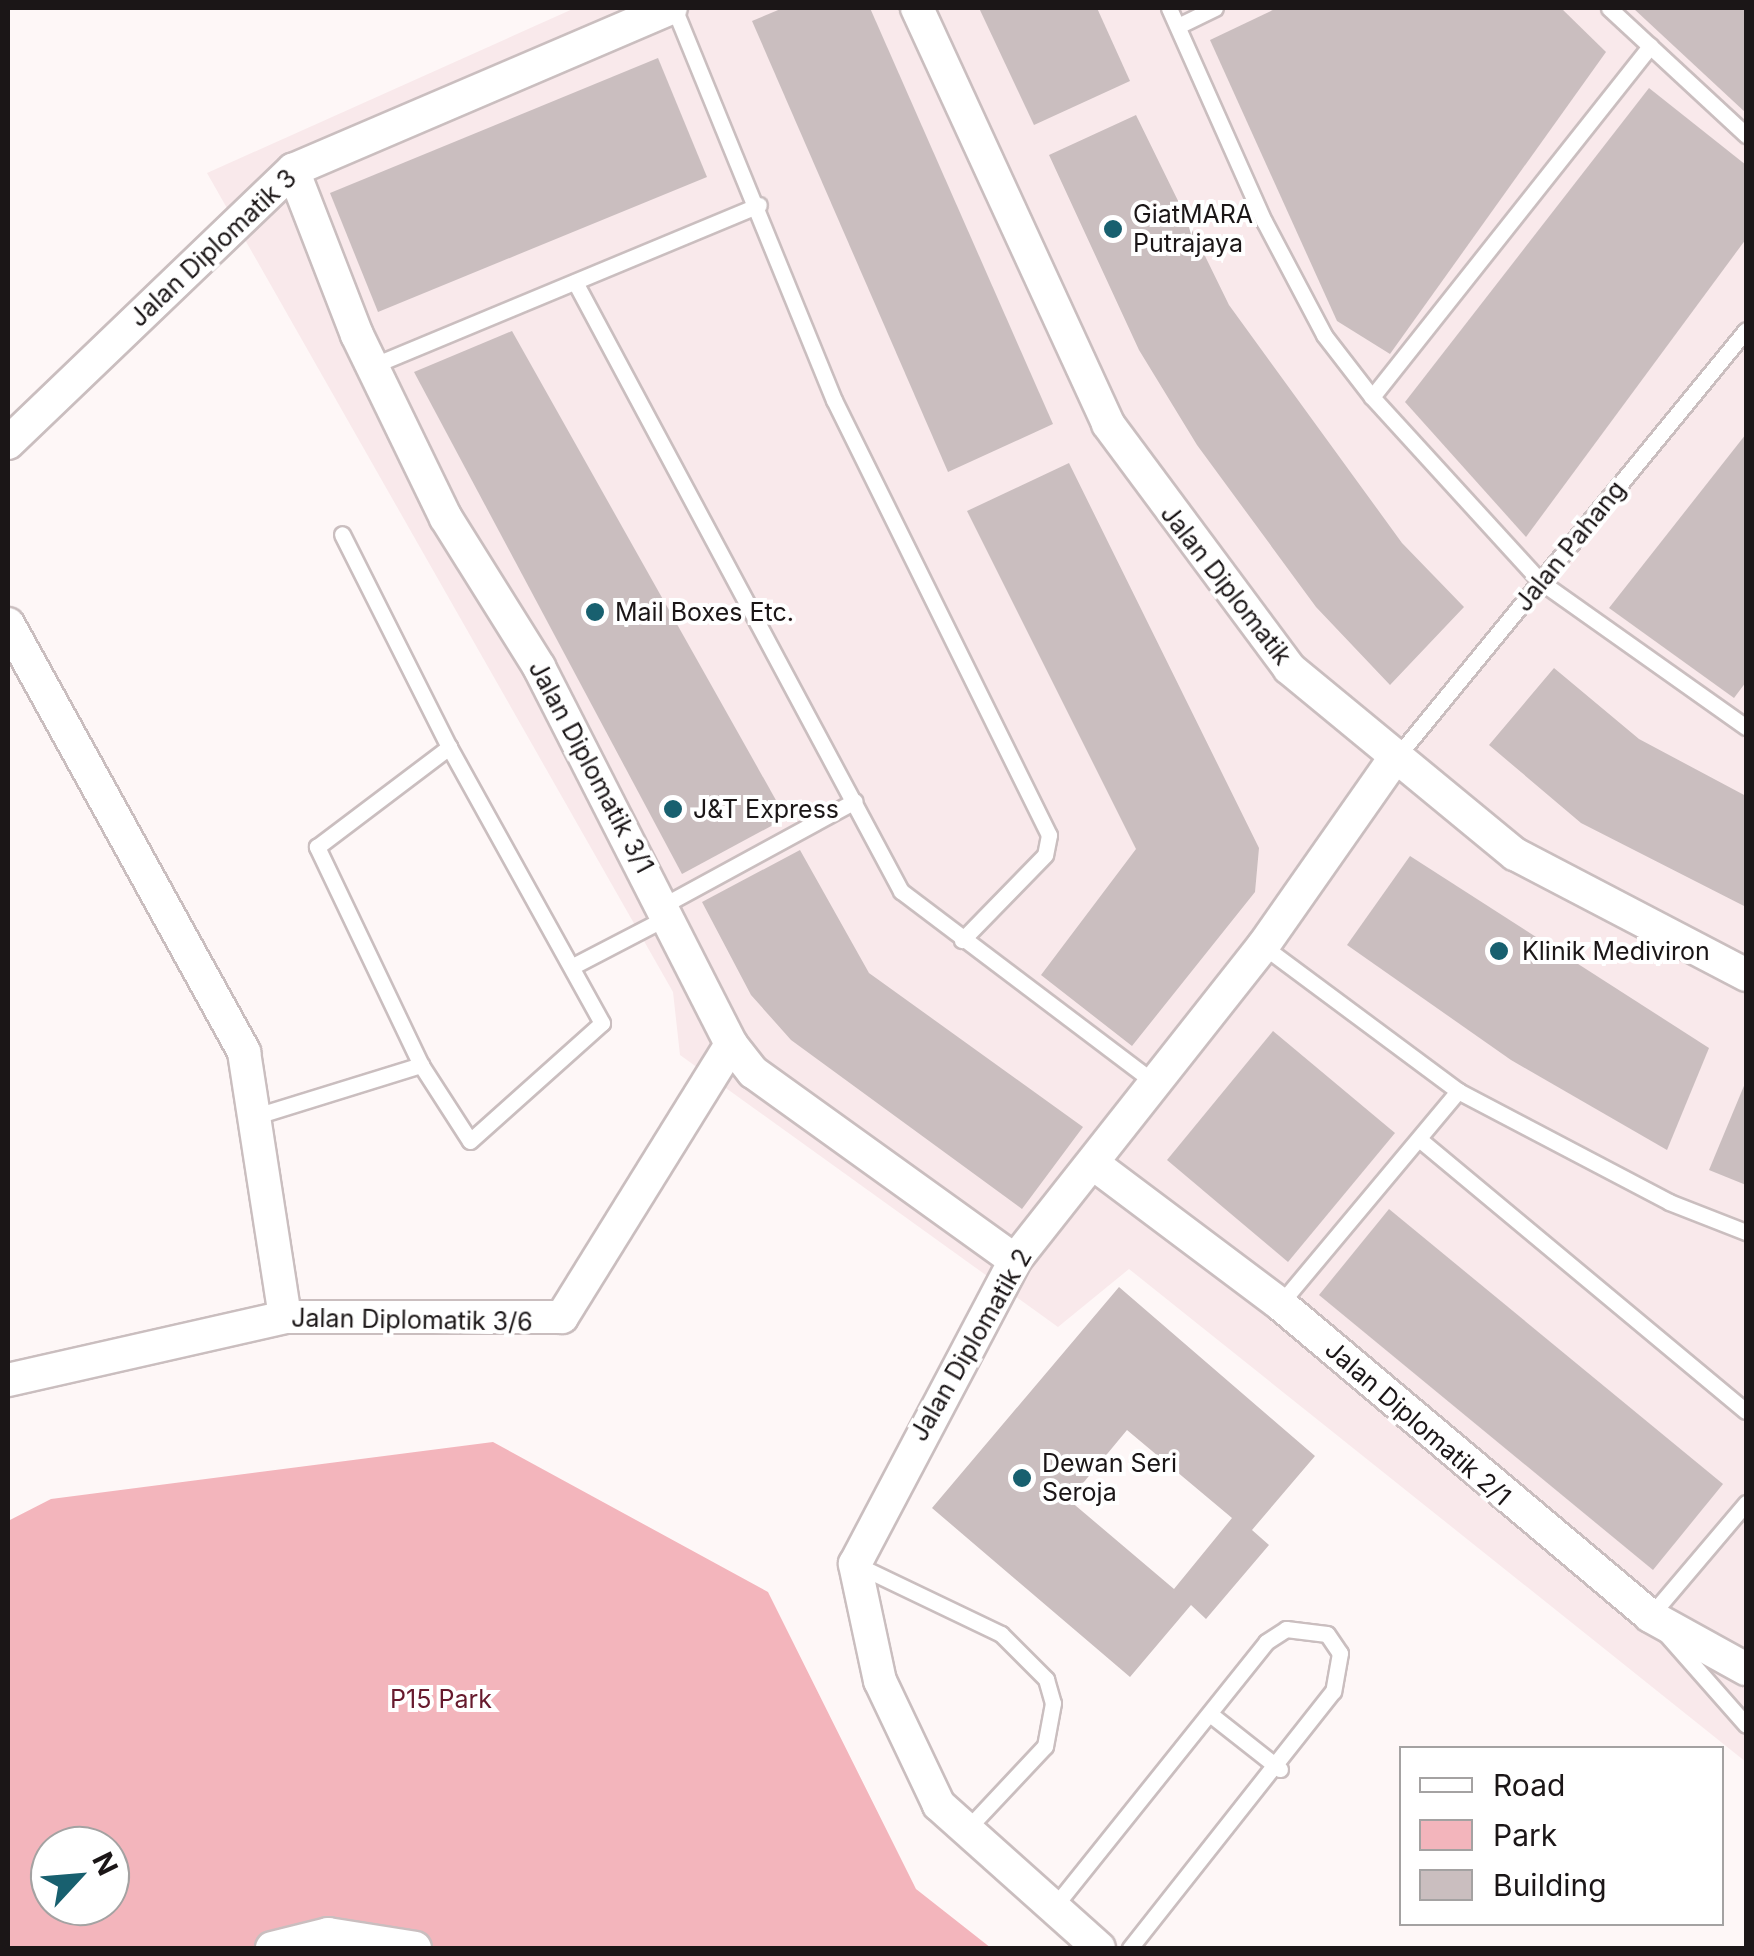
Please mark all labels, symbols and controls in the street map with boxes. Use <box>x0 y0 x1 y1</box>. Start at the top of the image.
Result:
street label: Jalan Diplomatik 3 <box>123 163 303 333</box>
place label: GiatMARA Putrajaya <box>1133 200 1253 259</box>
marker: GiatMARA Putrajaya <box>1102 218 1124 240</box>
street label: Jalan Pahang <box>1508 475 1632 617</box>
street label: Jalan Diplomatik <box>1154 499 1298 671</box>
place label: Mail Boxes Etc. <box>615 597 794 627</box>
marker: Mail Boxes Etc. <box>584 601 606 623</box>
street label: Jalan Diplomatik 3/1 <box>522 656 660 878</box>
place label: J&T Express <box>693 794 839 824</box>
marker: J&T Express <box>662 798 684 820</box>
place label: Klinik Mediviron <box>1522 936 1710 966</box>
marker: Klinik Mediviron <box>1486 938 1512 964</box>
street label: Jalan Diplomatik 2 <box>904 1244 1038 1446</box>
street label: Jalan Diplomatik 3/6 <box>291 1303 533 1337</box>
street label: Jalan Diplomatik 2/1 <box>1319 1334 1517 1512</box>
place label: Dewan Seri Seroja <box>1042 1449 1177 1508</box>
marker: Dewan Seri Seroja <box>1011 1467 1033 1489</box>
park label: P15 Park <box>390 1684 492 1714</box>
legend <box>1399 1746 1724 1926</box>
text: Road <box>1493 1767 1565 1803</box>
text: Park <box>1493 1817 1557 1853</box>
north arrow <box>30 1826 130 1926</box>
text: N <box>85 1847 125 1881</box>
text: Building <box>1493 1867 1607 1903</box>

